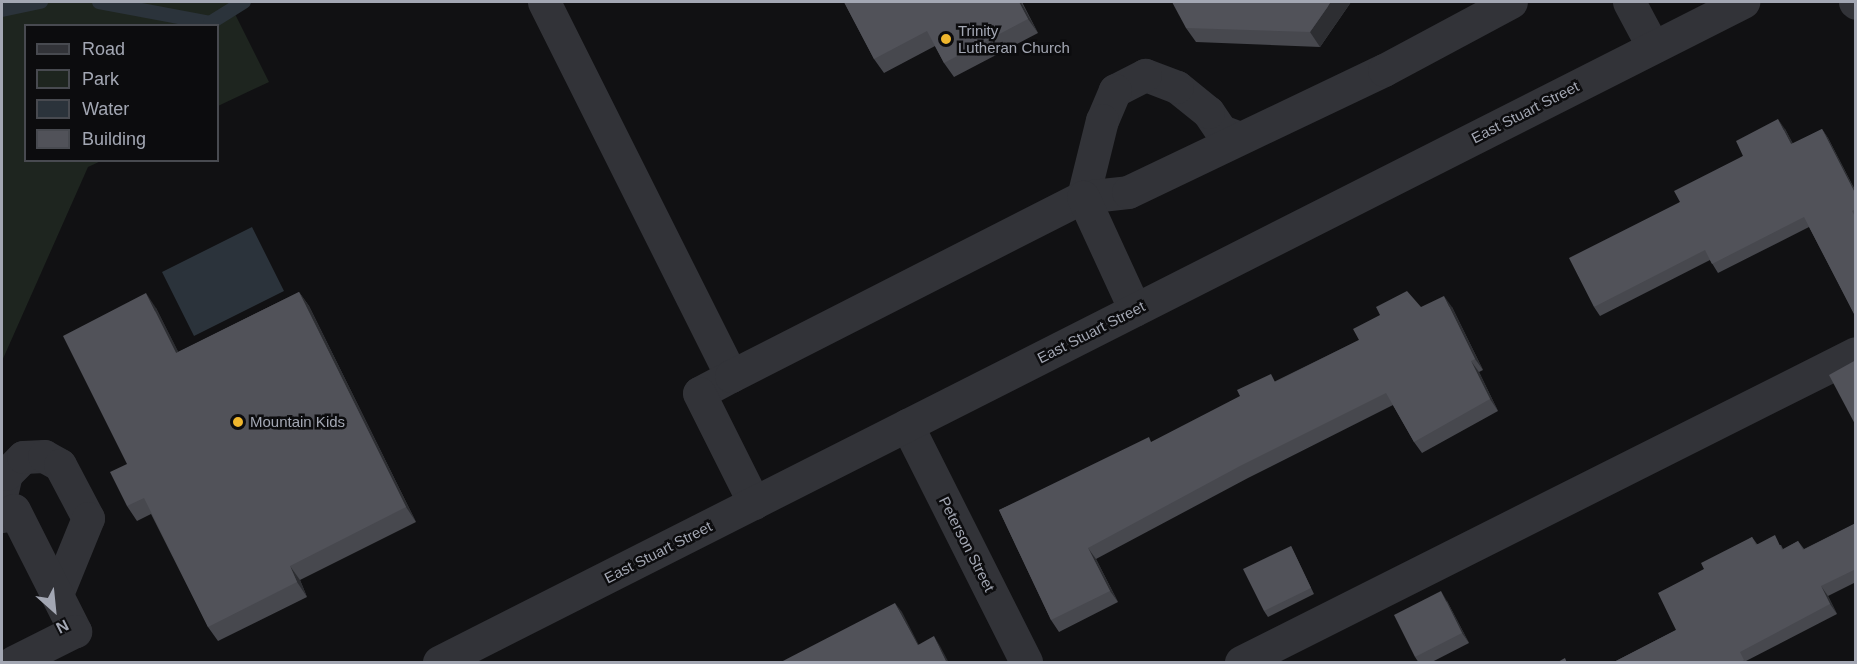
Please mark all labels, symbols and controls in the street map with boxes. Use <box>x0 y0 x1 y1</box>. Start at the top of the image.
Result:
place label: Trinity Lutheran Church <box>958 21 1070 56</box>
legend <box>24 24 219 162</box>
marker: Trinity Lutheran Church <box>939 32 953 46</box>
text: Road <box>82 39 125 59</box>
text: Park <box>82 69 119 89</box>
street label: East Stuart Street <box>1468 77 1582 147</box>
text: Water <box>82 99 129 119</box>
text: Building <box>82 129 146 149</box>
street label: East Stuart Street <box>1034 297 1148 367</box>
place label: Mountain Kids <box>250 413 345 431</box>
marker: Mountain Kids <box>231 415 245 429</box>
street label: Peterson Street <box>935 493 999 595</box>
street label: East Stuart Street <box>601 517 715 587</box>
north arrow <box>24 580 84 640</box>
text: N <box>53 616 71 637</box>

